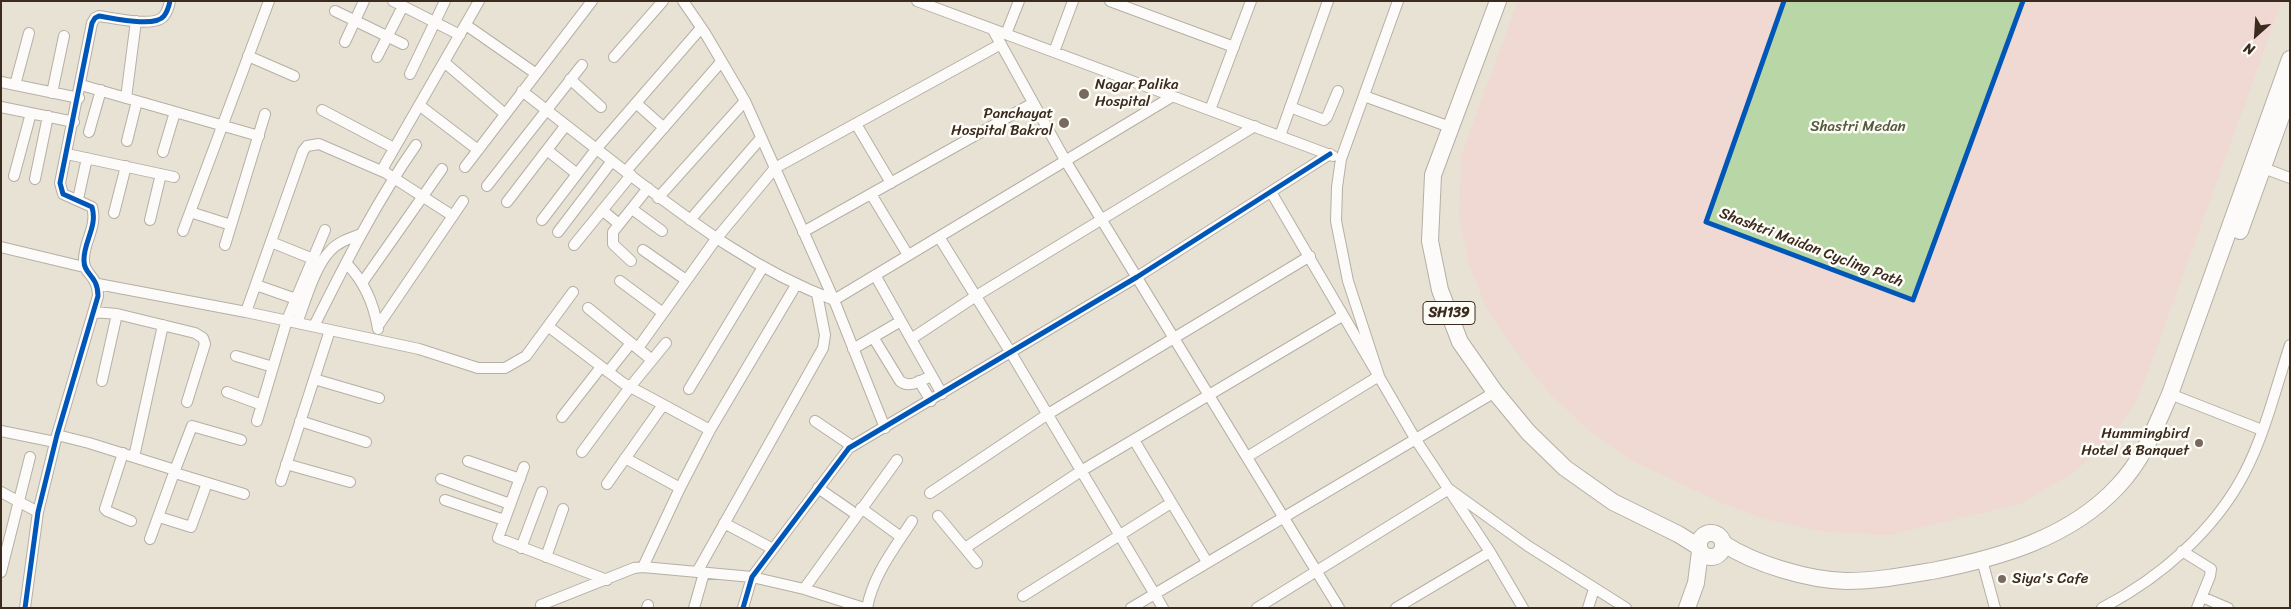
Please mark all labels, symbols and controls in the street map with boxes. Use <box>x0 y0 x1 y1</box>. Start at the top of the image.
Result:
north arrow <box>2231 10 2281 60</box>
text: N <box>2239 36 2259 62</box>
place label: Nagar Palika Hospital <box>1095 76 1179 111</box>
marker: Nagar Palika Hospital <box>1077 87 1091 101</box>
place label: Panchayat Hospital Bakrol <box>951 105 1053 140</box>
marker: Panchayat Hospital Bakrol <box>1057 116 1071 130</box>
park label: Shastri Medan <box>1810 118 1906 136</box>
street label: Shashtri Maidan Cycling Path <box>1717 205 1905 291</box>
road number: SH139 <box>1423 302 1475 324</box>
place label: Hummingbird Hotel & Banquet <box>2081 425 2189 460</box>
marker: Hummingbird Hotel & Banquet <box>2193 437 2205 449</box>
place label: Siya's Cafe <box>2012 570 2089 588</box>
marker: Siya's Cafe <box>1996 573 2008 585</box>

